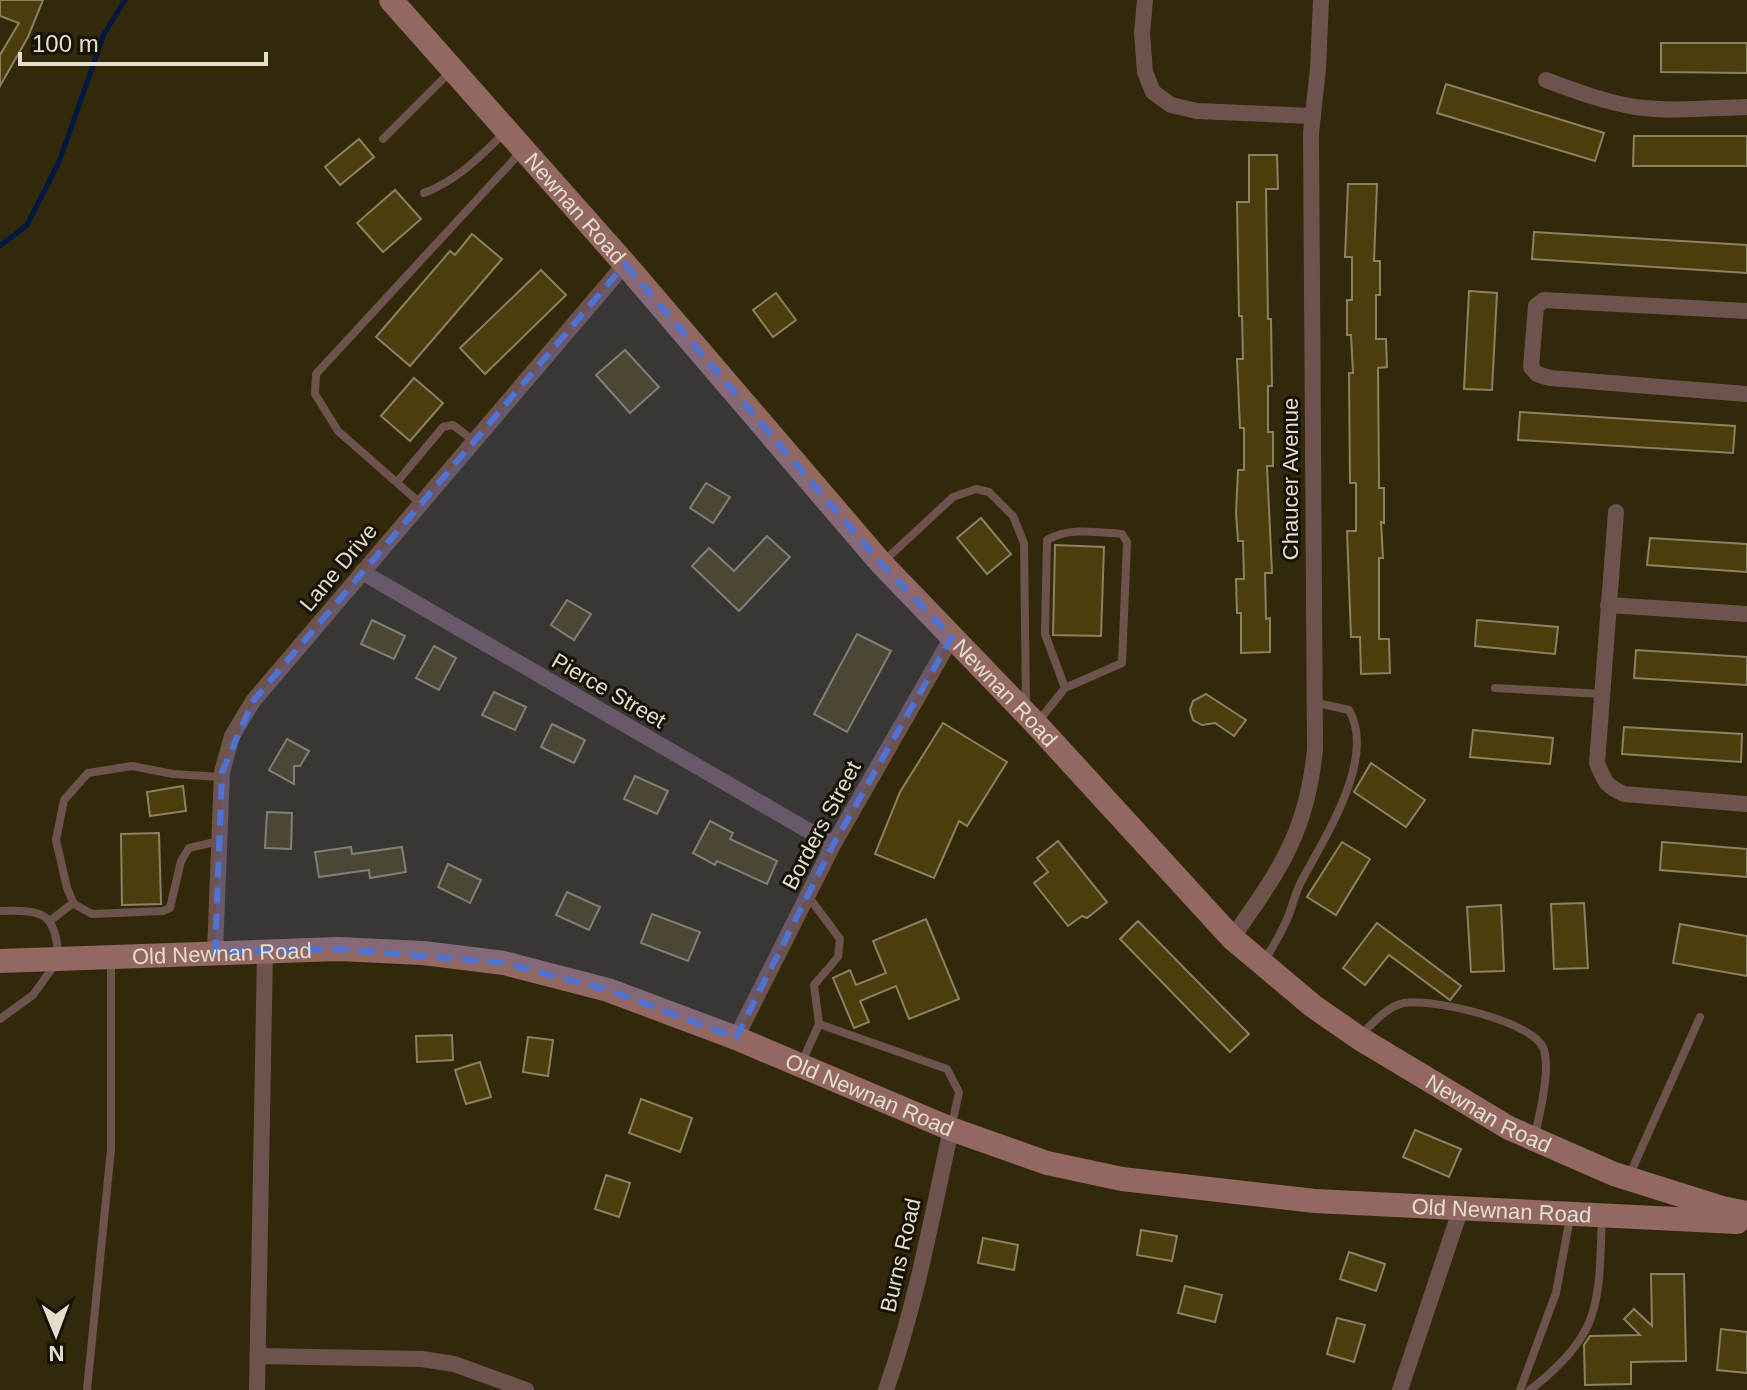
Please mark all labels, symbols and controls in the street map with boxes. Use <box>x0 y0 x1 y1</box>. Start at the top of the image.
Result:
scale bar <box>20 16 266 66</box>
text: 100 m <box>32 30 99 57</box>
street label: Newnan Road <box>519 148 631 269</box>
street label: Chaucer Avenue <box>1278 398 1303 560</box>
street label: Lane Drive <box>295 519 382 616</box>
street label: Newnan Road <box>948 634 1062 752</box>
street label: Pierce Street <box>547 648 670 733</box>
street label: Borders Street <box>777 757 866 894</box>
street label: Old Newnan Road <box>132 938 312 969</box>
street label: Old Newnan Road <box>782 1048 957 1142</box>
street label: Newnan Road <box>1421 1069 1555 1158</box>
street label: Old Newnan Road <box>1411 1194 1592 1228</box>
street label: Burns Road <box>875 1196 926 1315</box>
north arrow <box>16 1294 96 1374</box>
text: N <box>48 1341 65 1366</box>

